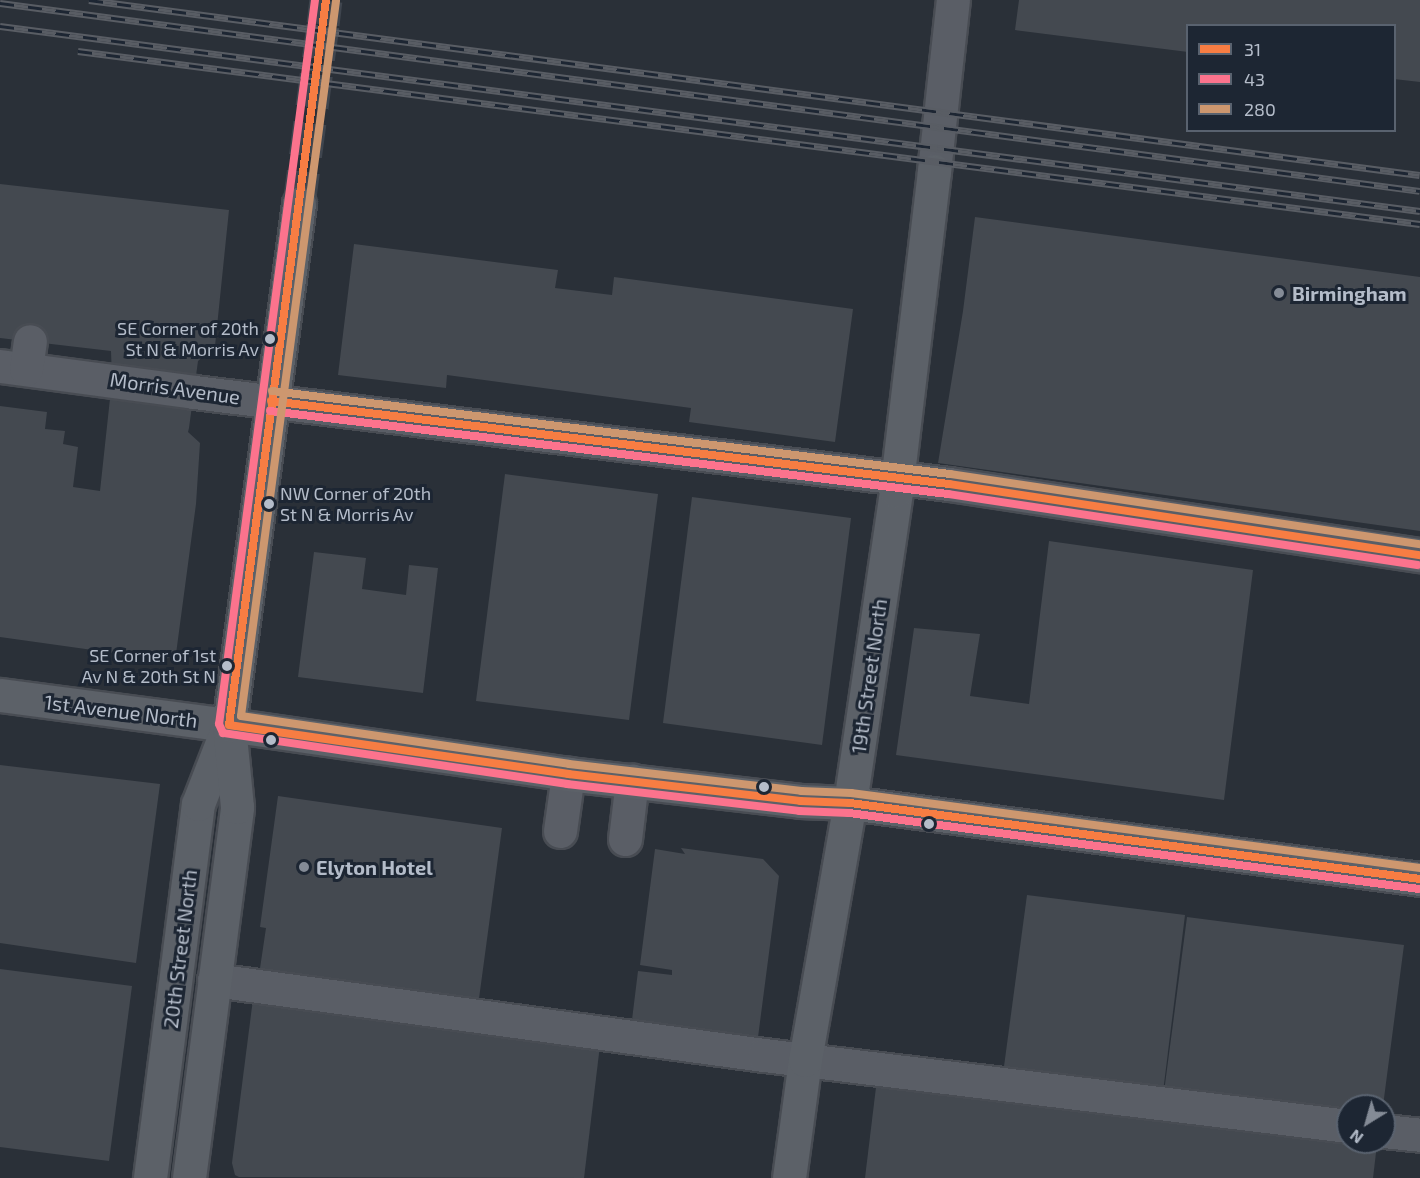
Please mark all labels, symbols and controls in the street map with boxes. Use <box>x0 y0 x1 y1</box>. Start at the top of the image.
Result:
legend <box>1186 24 1396 132</box>
text: 31 <box>1244 38 1261 60</box>
text: 43 <box>1244 68 1265 90</box>
text: 280 <box>1244 98 1276 120</box>
place label: Birmingham <box>1292 281 1407 305</box>
marker: Birmingham <box>1270 284 1288 302</box>
place label: SE Corner of 20th St N & Morris Av <box>116 318 259 360</box>
marker: SE Corner of 20th St N & Morris Av <box>264 333 276 345</box>
street label: Morris Avenue <box>108 367 242 409</box>
place label: NW Corner of 20th St N & Morris Av <box>280 483 432 526</box>
marker: NW Corner of 20th St N & Morris Av <box>263 498 275 510</box>
street label: 19th Street North <box>846 597 892 755</box>
place label: SE Corner of 1st Av N & 20th St N <box>81 645 216 688</box>
marker: SE Corner of 1st Av N & 20th St N <box>221 660 233 672</box>
street label: 1st Avenue North <box>43 690 199 732</box>
unlabelled marker <box>265 734 277 746</box>
unlabelled marker <box>758 781 770 793</box>
unlabelled marker <box>923 818 935 830</box>
place label: Elyton Hotel <box>316 855 433 879</box>
marker: Elyton Hotel <box>297 860 311 874</box>
street label: 20th Street North <box>158 868 202 1030</box>
north arrow <box>1336 1094 1396 1154</box>
text: N <box>1346 1126 1366 1148</box>

